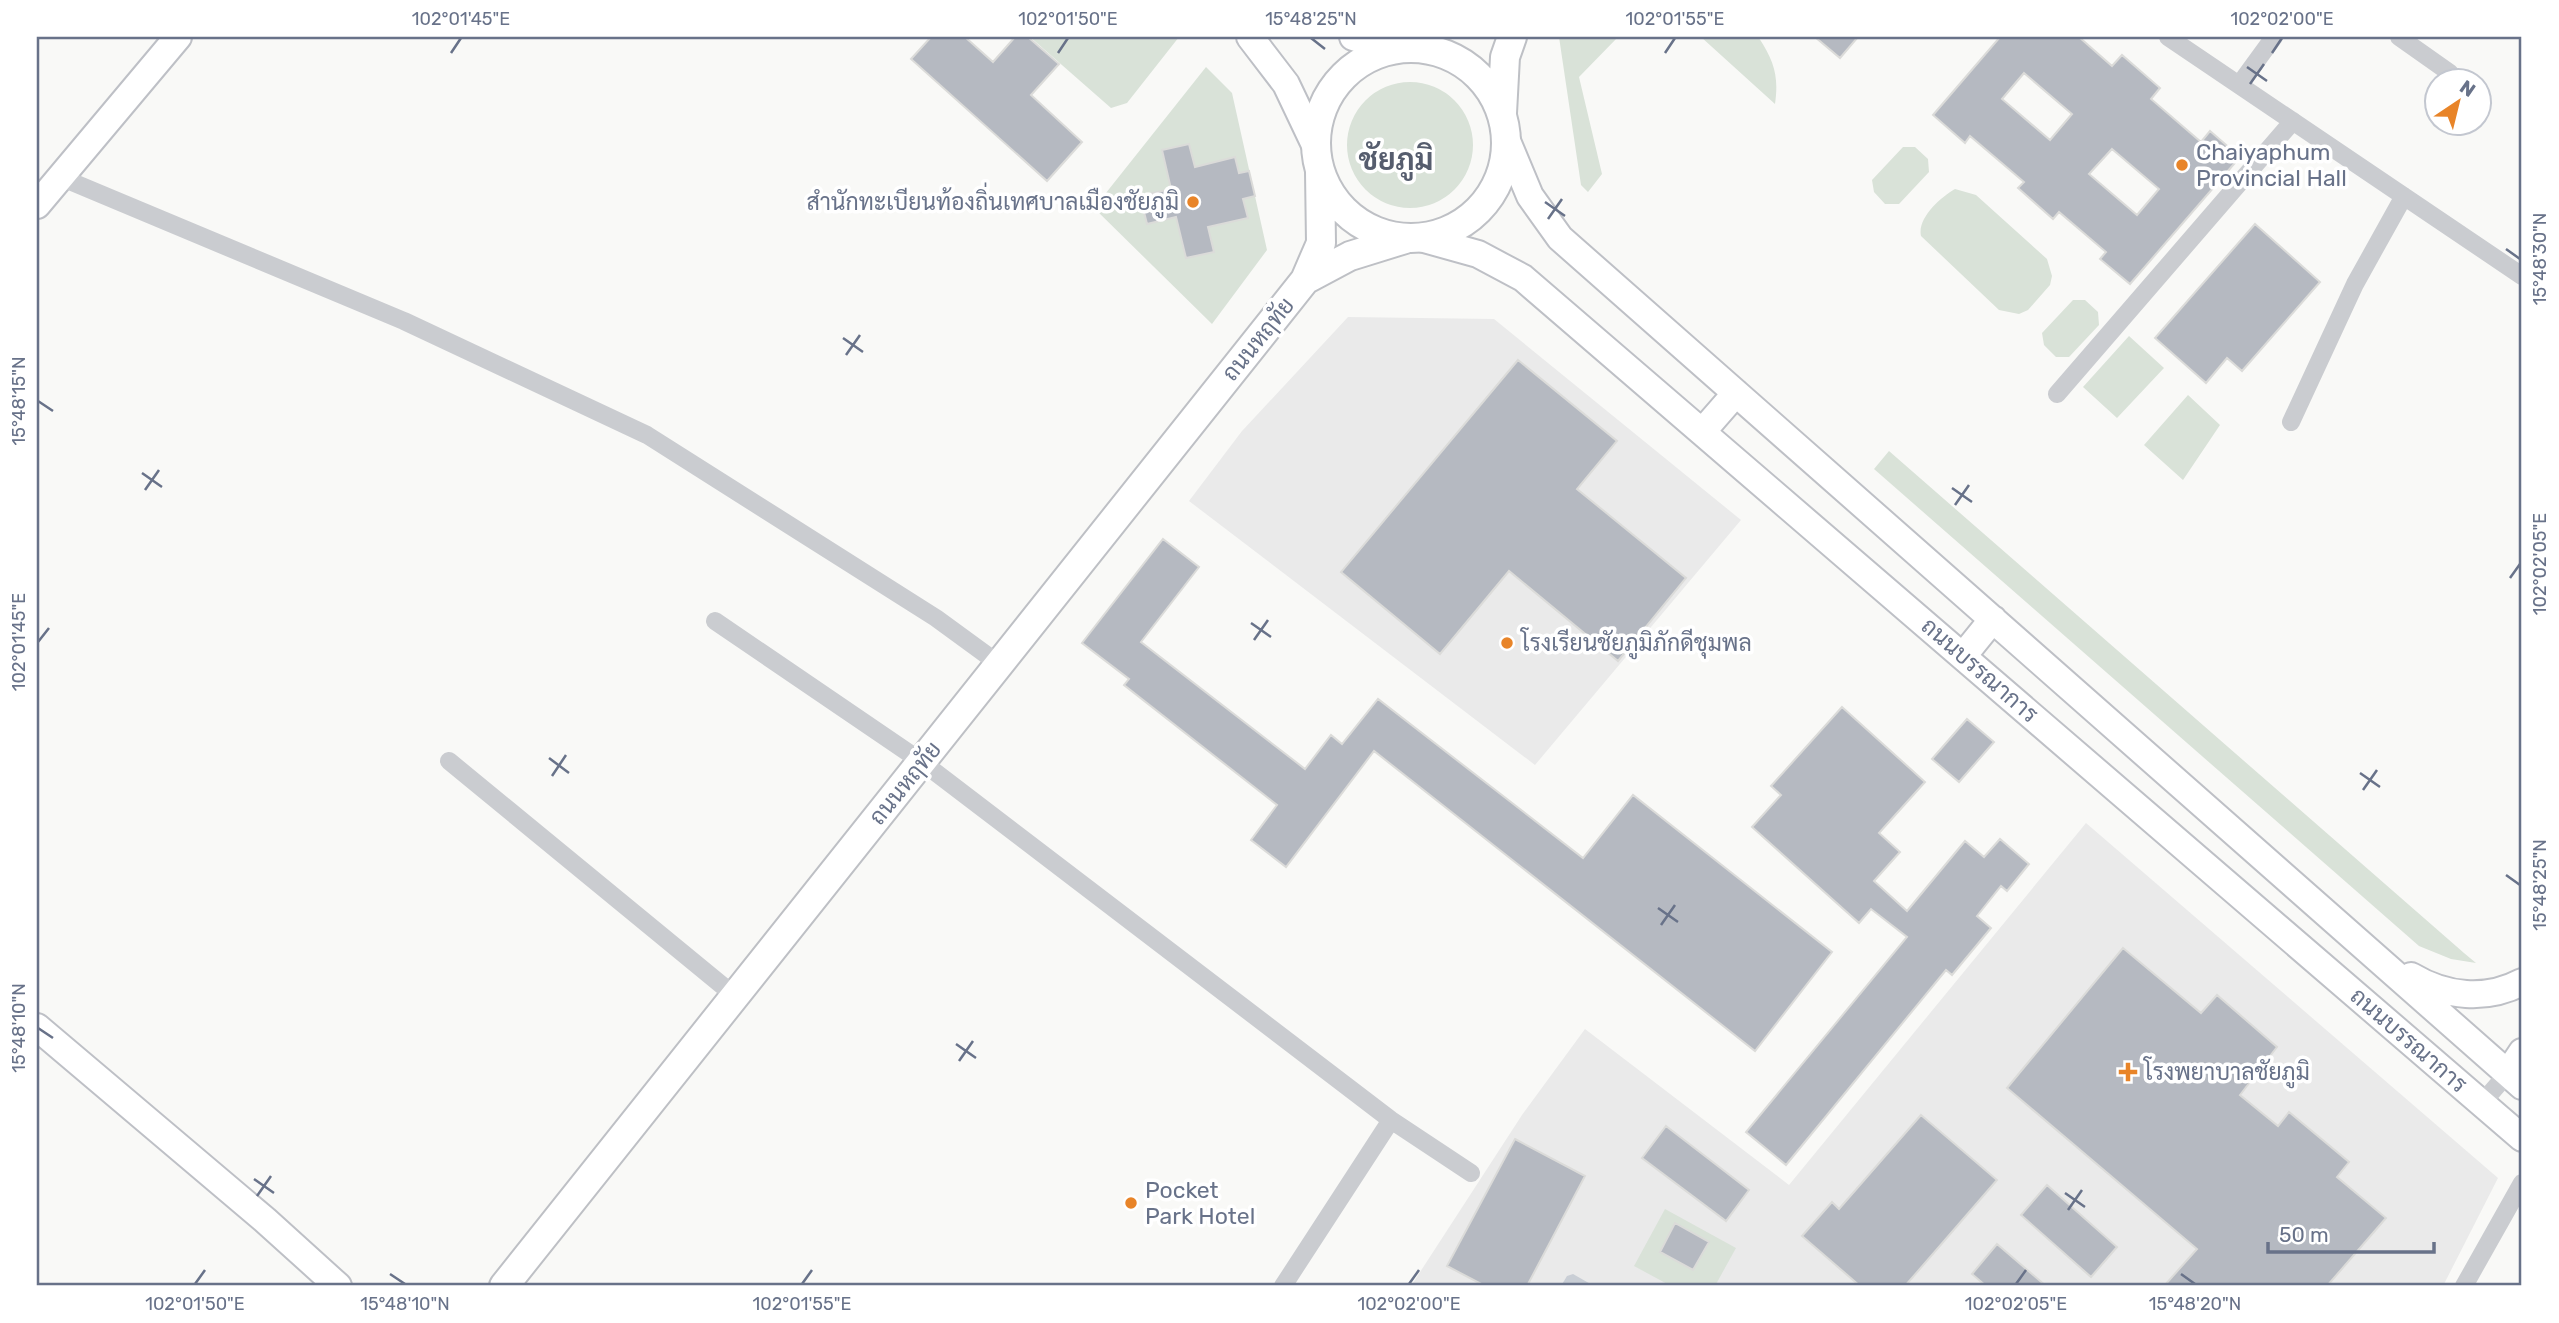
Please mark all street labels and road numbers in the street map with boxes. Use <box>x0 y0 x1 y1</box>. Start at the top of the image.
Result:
street label: ถนนหฤทัย <box>1216 292 1300 386</box>
street label: ถนนบรรณาการ <box>1916 612 2044 728</box>
street label: ถนนหฤทัย <box>863 736 947 830</box>
street label: ถนนบรรณาการ <box>2345 982 2473 1098</box>

